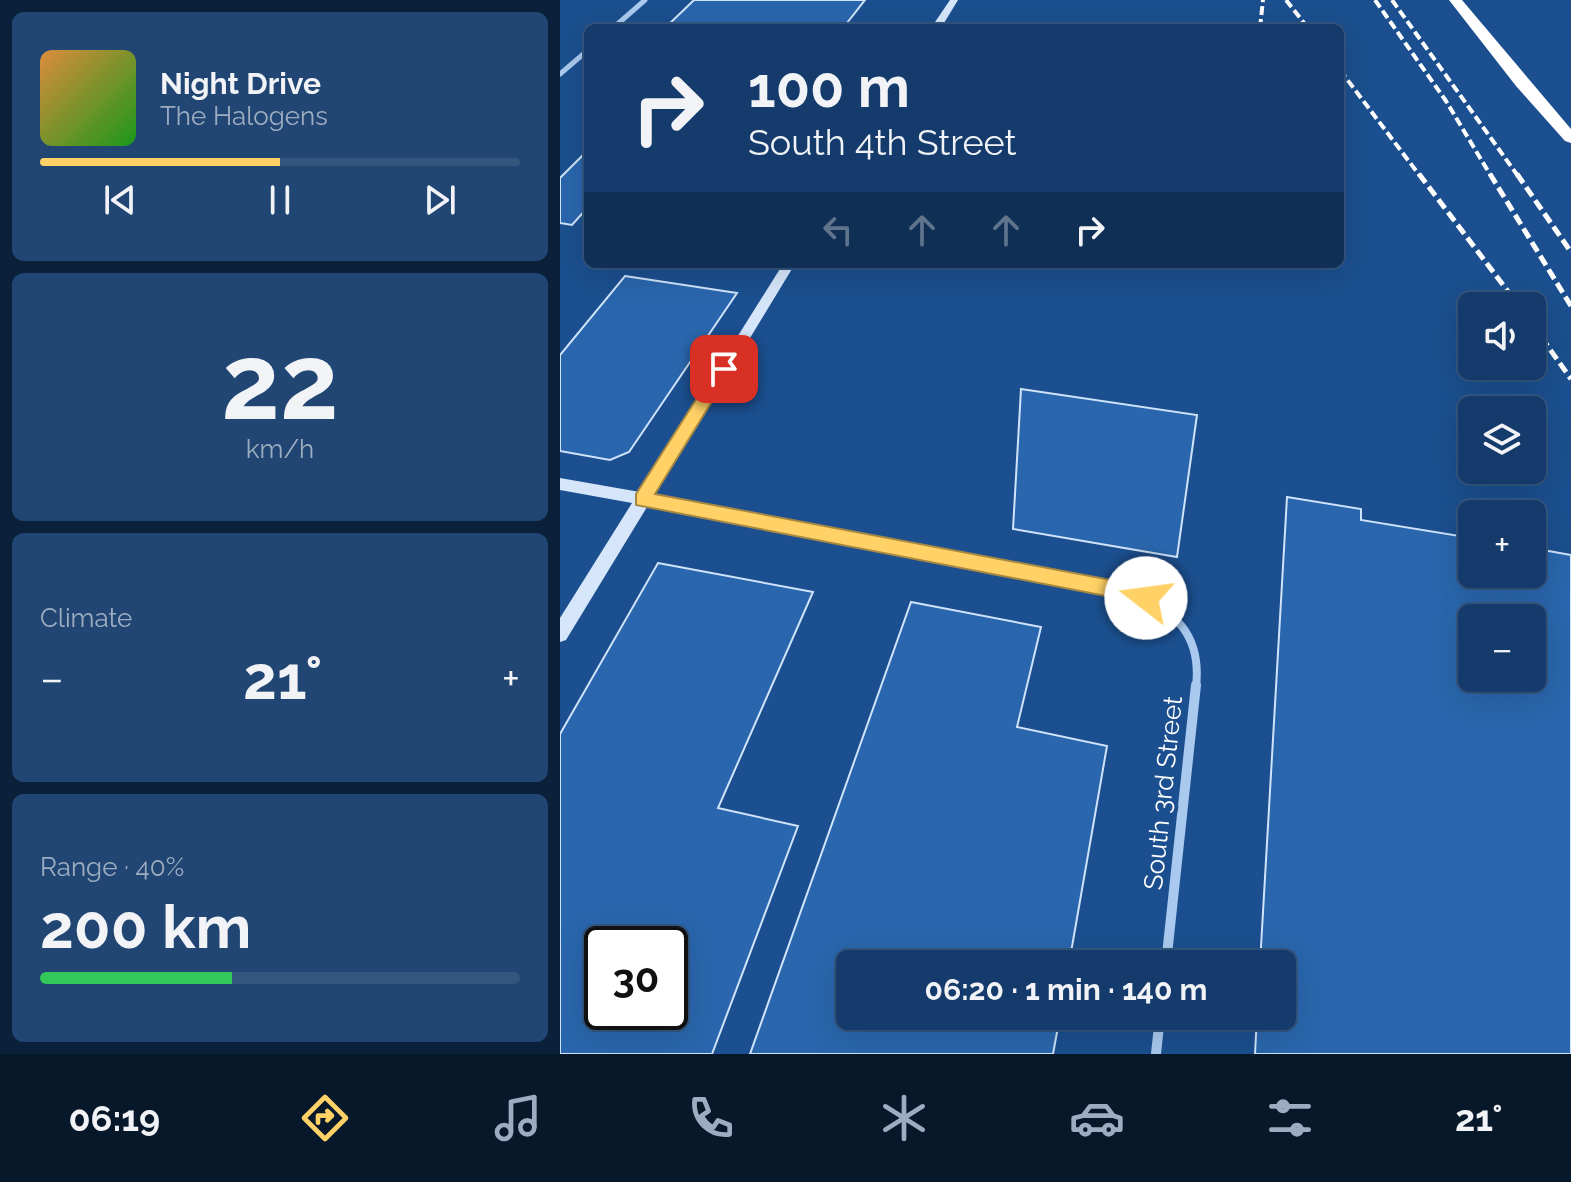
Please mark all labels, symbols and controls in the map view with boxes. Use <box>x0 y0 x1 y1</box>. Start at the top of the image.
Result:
text: 100 m <box>748 54 910 120</box>
icon: right <box>616 56 720 160</box>
text: Night Drive <box>160 66 321 101</box>
text: The Halogens <box>160 101 328 131</box>
text: South 4th Street <box>748 121 1017 163</box>
icon: previous <box>98 178 142 222</box>
icon: pause <box>258 178 302 222</box>
icon: next <box>418 178 462 222</box>
icon: left <box>816 208 860 252</box>
icon: ahead <box>900 208 944 252</box>
icon: ahead <box>984 208 1028 252</box>
icon: right <box>1068 208 1112 252</box>
map controls <box>1458 292 1546 692</box>
button: sound <box>1458 292 1546 380</box>
text: 22 <box>221 321 339 443</box>
pin <box>690 335 758 403</box>
icon: arrive <box>702 347 746 391</box>
button: layers <box>1458 396 1546 484</box>
text: km/h <box>246 434 314 464</box>
button: + <box>1458 500 1546 588</box>
position arrow <box>1104 556 1188 640</box>
text: Climate <box>40 603 132 633</box>
button: − <box>1458 604 1546 692</box>
text: 21° <box>243 643 322 713</box>
text: − <box>40 653 64 704</box>
text: + <box>502 653 520 704</box>
street label: South 3rd Street <box>1138 694 1188 891</box>
text: Range · 40% <box>40 852 184 882</box>
text: 200 km <box>40 892 251 962</box>
speed limit sign: 30 <box>584 926 688 1030</box>
text: 06:20 · 1 min · 140 m <box>925 972 1207 1007</box>
icon: directions <box>297 1090 353 1146</box>
icon: music <box>490 1090 546 1146</box>
icon: phone <box>683 1090 739 1146</box>
icon: climate <box>876 1090 932 1146</box>
icon: car <box>1069 1090 1125 1146</box>
icon: filters <box>1262 1090 1318 1146</box>
text: 06:19 <box>68 1097 160 1139</box>
text: 21° <box>1455 1097 1503 1139</box>

